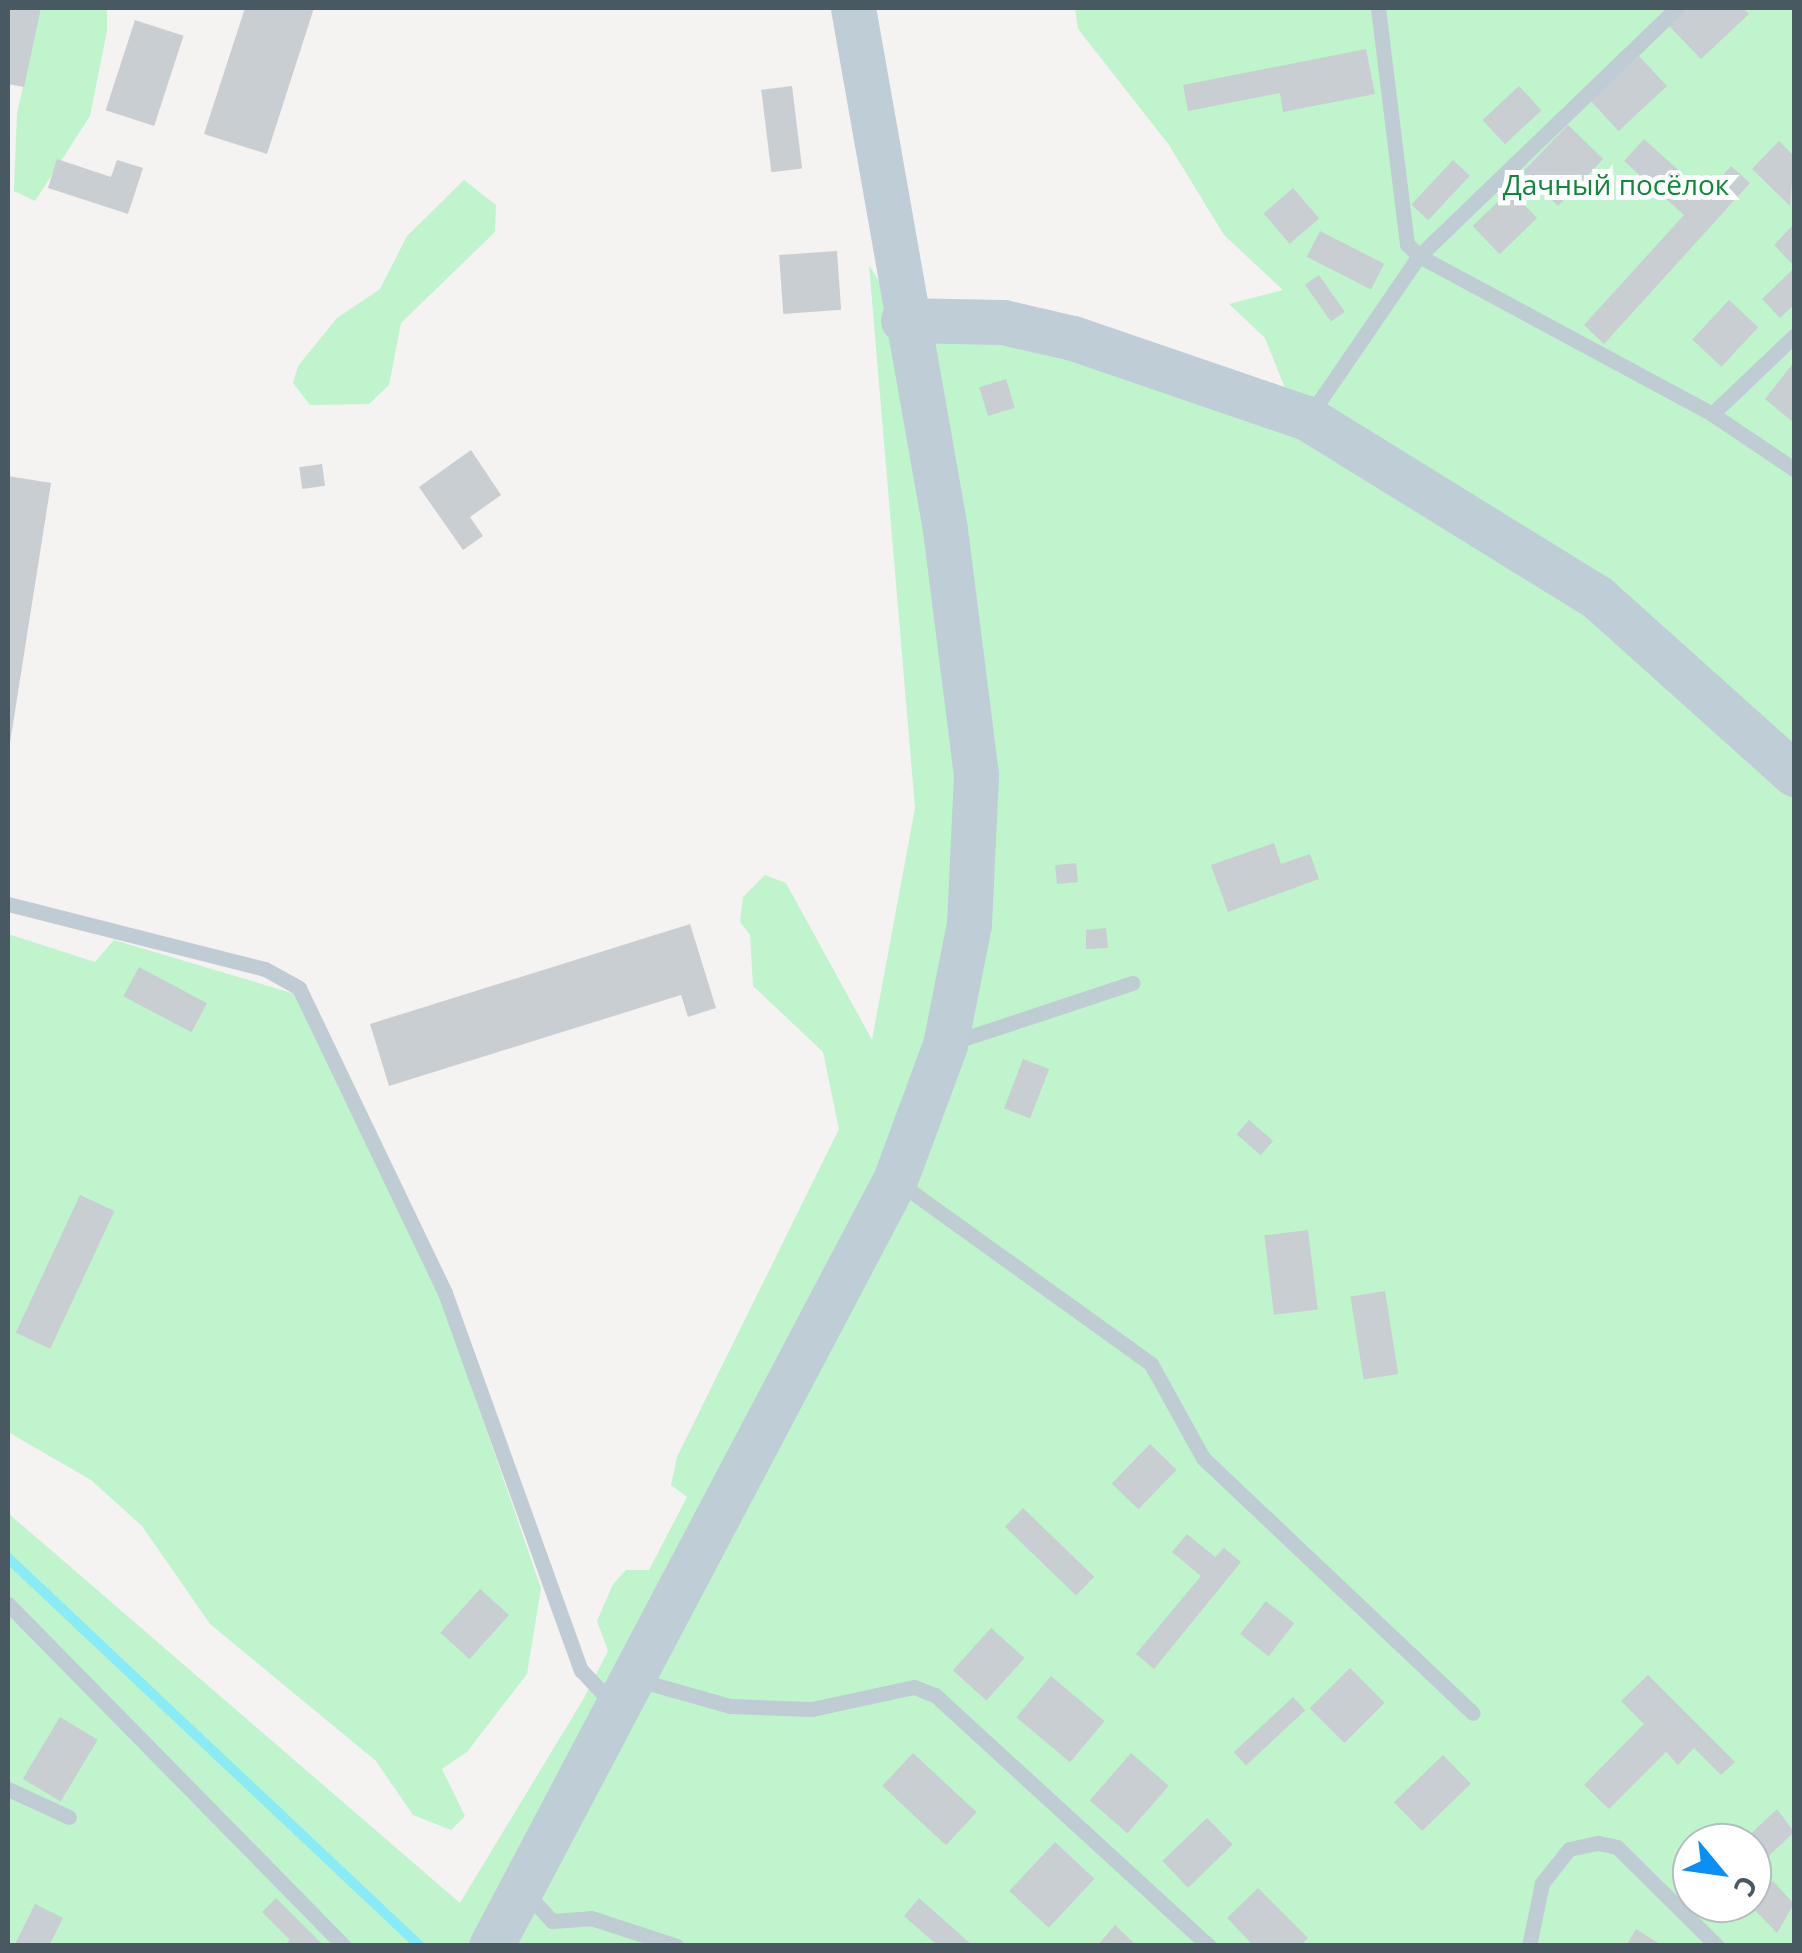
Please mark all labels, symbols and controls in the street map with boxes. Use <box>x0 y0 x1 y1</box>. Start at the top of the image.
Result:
park label: Дачный посёлок <box>1503 167 1729 201</box>
north arrow <box>1672 1823 1772 1923</box>
text: С <box>1726 1870 1767 1904</box>

